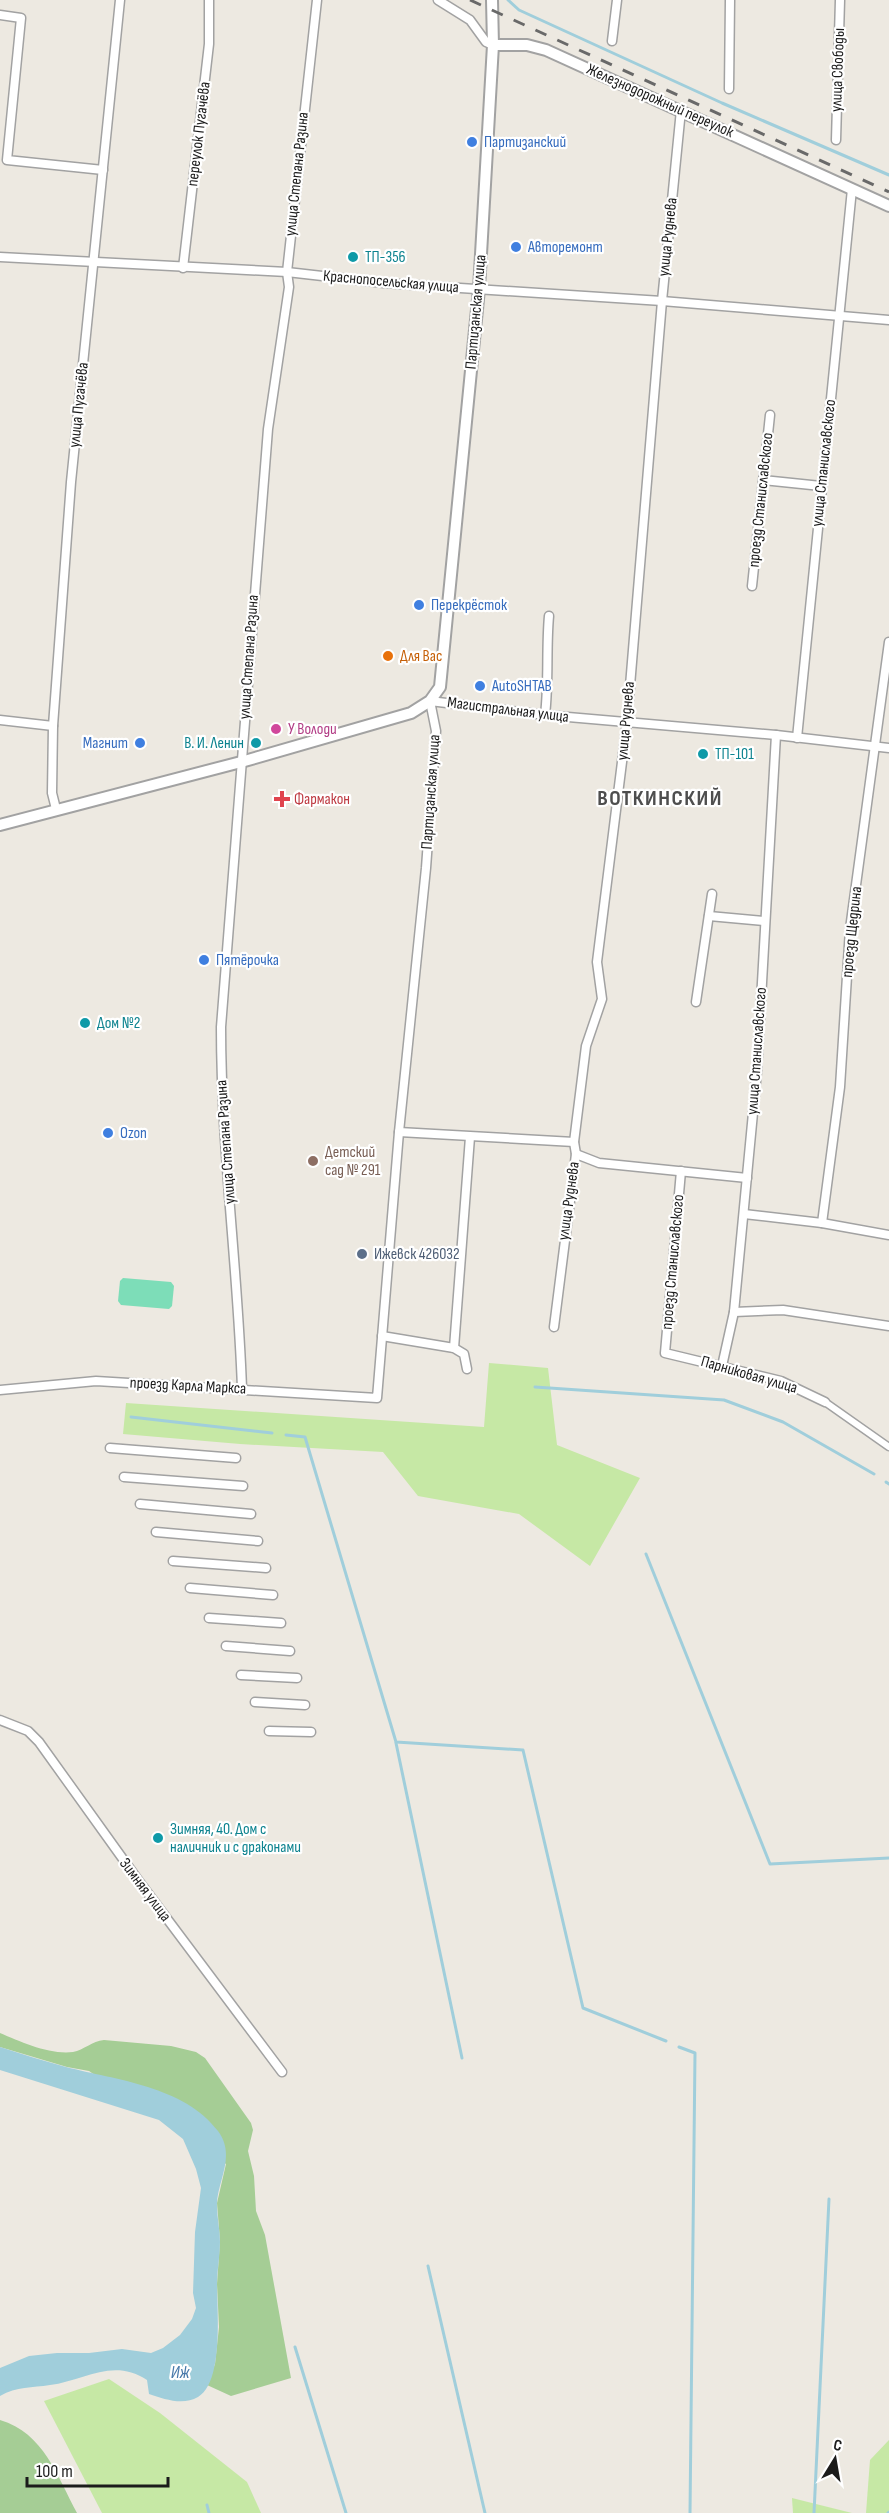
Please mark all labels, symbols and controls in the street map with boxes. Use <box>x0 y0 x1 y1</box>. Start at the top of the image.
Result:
street label: улица Свободы <box>827 28 849 112</box>
street label: Железнодорожный переулок <box>584 60 737 142</box>
street label: переулок Пугачёва <box>183 81 215 187</box>
street label: улица Степана Разина <box>281 111 313 237</box>
place label: Партизанский <box>484 133 566 152</box>
marker: Партизанский <box>465 135 479 149</box>
street label: улица Руднева <box>654 197 682 277</box>
place label: Авторемонт <box>527 238 603 257</box>
marker: Авторемонт <box>509 240 523 254</box>
place label: ТП-356 <box>365 248 406 267</box>
marker: ТП-356 <box>346 250 360 264</box>
street label: Партизанская улица <box>462 254 490 370</box>
street label: Краснопосельская улица <box>322 267 460 297</box>
street label: улица Пугачёва <box>65 361 93 449</box>
street label: улица Станиславского <box>808 398 840 528</box>
street label: проезд Станиславского <box>744 432 778 568</box>
street label: улица Степана Разина <box>235 594 263 720</box>
place label: Перекрёсток <box>431 596 508 615</box>
marker: Перекрёсток <box>412 598 426 612</box>
place label: Для Вас <box>400 647 442 666</box>
marker: Для Вас <box>381 649 395 663</box>
place label: AutoSHTAB <box>491 677 552 696</box>
marker: AutoSHTAB <box>473 679 487 693</box>
street label: улица Руднева <box>613 681 639 761</box>
street label: Магистральная улица <box>446 693 570 727</box>
place label: У Володи <box>288 720 337 739</box>
marker: У Володи <box>269 722 283 736</box>
place label: Магнит <box>83 734 128 753</box>
place label: В. И. Ленин <box>184 734 244 753</box>
street label: Партизанская улица <box>418 734 444 850</box>
marker: Магнит <box>133 736 147 750</box>
marker: В. И. Ленин <box>249 736 263 750</box>
place label: ТП-101 <box>715 745 754 764</box>
marker: ТП-101 <box>696 747 710 761</box>
district label: ВОТКИНСКИЙ <box>597 785 723 812</box>
place label: Фармакон <box>294 790 350 809</box>
marker: Фармакон <box>275 792 289 806</box>
street label: проезд Щедрина <box>838 885 866 979</box>
place label: Пятёрочка <box>216 951 279 970</box>
marker: Пятёрочка <box>197 953 211 967</box>
street label: улица Станиславского <box>743 987 771 1115</box>
place label: Дом №2 <box>97 1014 140 1033</box>
marker: Дом №2 <box>78 1016 92 1030</box>
street label: улица Степана Разина <box>212 1079 240 1205</box>
place label: Ozon <box>120 1124 147 1143</box>
marker: Ozon <box>101 1126 115 1140</box>
place label: Детский сад № 291 <box>325 1143 381 1180</box>
marker: Детский сад № 291 <box>306 1154 320 1168</box>
street label: улица Руднева <box>554 1160 584 1242</box>
street label: проезд Станиславского <box>658 1194 688 1330</box>
place label: Ижевск 426032 <box>374 1245 460 1264</box>
marker: Ижевск 426032 <box>355 1247 369 1261</box>
street label: Парниковая улица <box>698 1352 800 1398</box>
street label: проезд Карла Маркса <box>129 1373 247 1399</box>
place label: Зимняя, 40. Дом с наличник и с драконами <box>170 1820 301 1857</box>
marker: Зимняя, 40. Дом с наличник и с драконами <box>151 1831 165 1845</box>
street label: Зимняя улица <box>115 1855 175 1925</box>
water label: Иж <box>171 2362 190 2383</box>
north arrow <box>805 2429 865 2489</box>
text: С <box>832 2436 843 2456</box>
scale bar <box>27 2450 168 2488</box>
text: 100 m <box>36 2461 73 2482</box>

